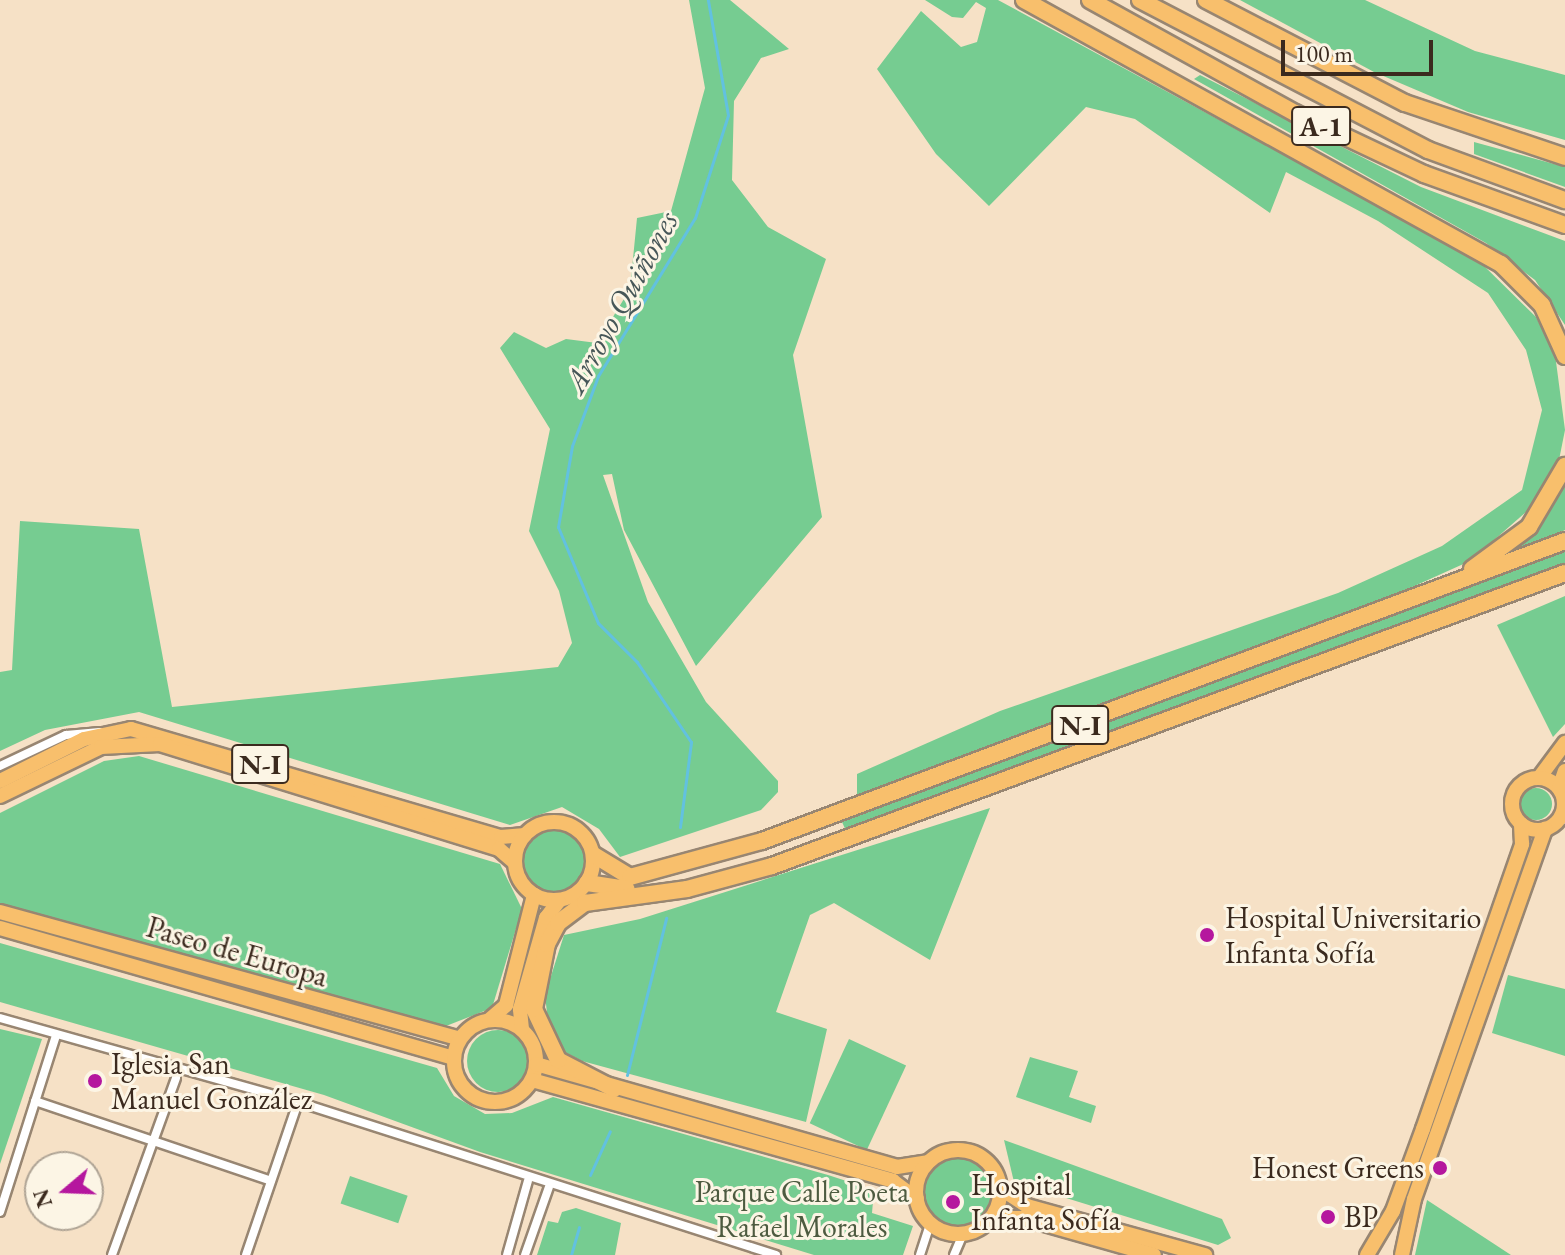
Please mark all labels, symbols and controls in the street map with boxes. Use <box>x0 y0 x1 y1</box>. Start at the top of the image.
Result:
scale bar <box>1285 24 1437 74</box>
text: 100 m <box>1295 38 1353 69</box>
road number: A-1 <box>1291 102 1351 150</box>
water label: Arroyo Quiñones <box>555 205 687 399</box>
road number: N-I <box>1050 701 1110 749</box>
road number: N-I <box>230 740 290 788</box>
place label: Hospital Universitario Infanta Sofía <box>1225 900 1481 970</box>
street label: Paseo de Europa <box>142 909 332 995</box>
marker: Hospital Universitario Infanta Sofía <box>1196 924 1218 946</box>
place label: Iglesia San Manuel González <box>111 1046 312 1116</box>
marker: Iglesia San Manuel González <box>86 1072 104 1090</box>
place label: Honest Greens <box>1252 1150 1424 1186</box>
north arrow <box>24 1151 104 1231</box>
marker: Honest Greens <box>1431 1159 1449 1177</box>
place label: Hospital Infanta Sofía <box>971 1167 1121 1238</box>
park label: Parque Calle Poeta Rafael Morales <box>695 1174 909 1244</box>
text: N <box>26 1185 59 1211</box>
marker: Hospital Infanta Sofía <box>942 1191 964 1213</box>
place label: BP <box>1344 1199 1378 1235</box>
marker: BP <box>1319 1208 1337 1226</box>

